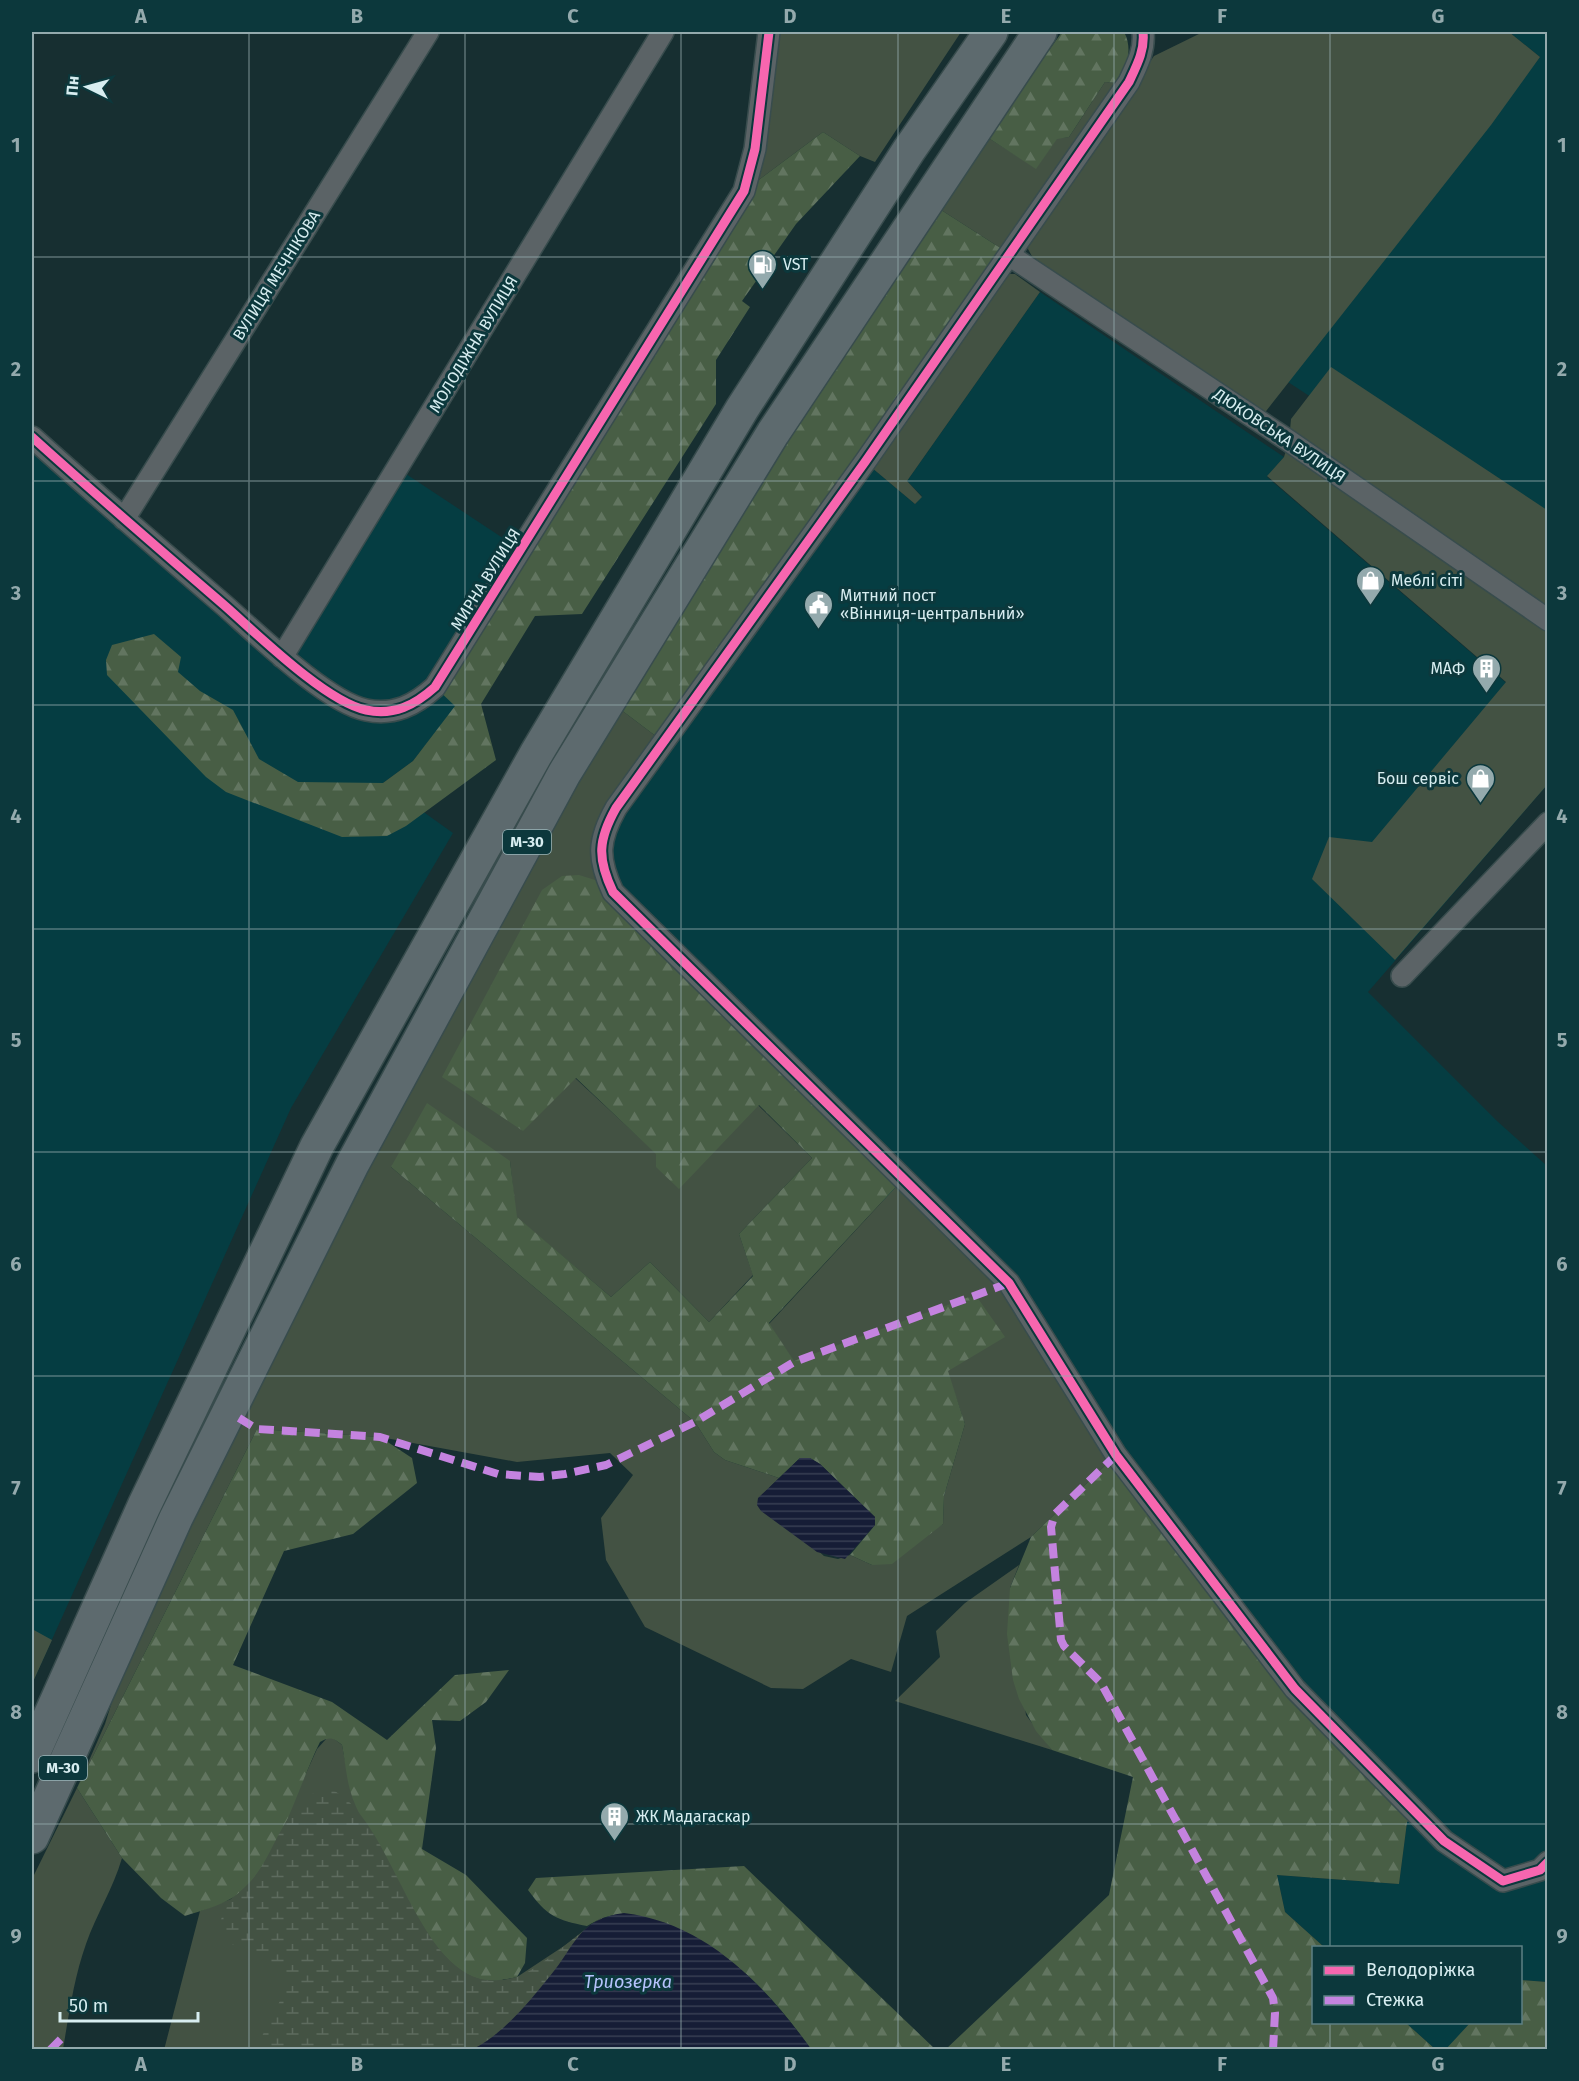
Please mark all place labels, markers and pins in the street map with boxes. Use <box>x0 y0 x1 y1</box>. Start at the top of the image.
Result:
fuel station icon: VST <box>746 248 778 290</box>
place label: VST <box>783 255 809 274</box>
shop icon: Меблі сіті <box>1354 564 1386 606</box>
place label: Меблі сіті <box>1391 571 1463 590</box>
place label: Митний пост «Вінниця-центральний» <box>840 586 1025 623</box>
public building icon: Митний пост «Вінниця-центральний» <box>803 588 835 630</box>
building icon: МАФ <box>1470 652 1502 694</box>
place label: МАФ <box>1430 659 1465 678</box>
shop icon: Бош сервіс <box>1464 762 1496 804</box>
place label: Бош сервіс <box>1377 769 1459 788</box>
building icon: ЖК Мадагаскар <box>599 1800 631 1842</box>
place label: ЖК Мадагаскар <box>636 1807 750 1826</box>

